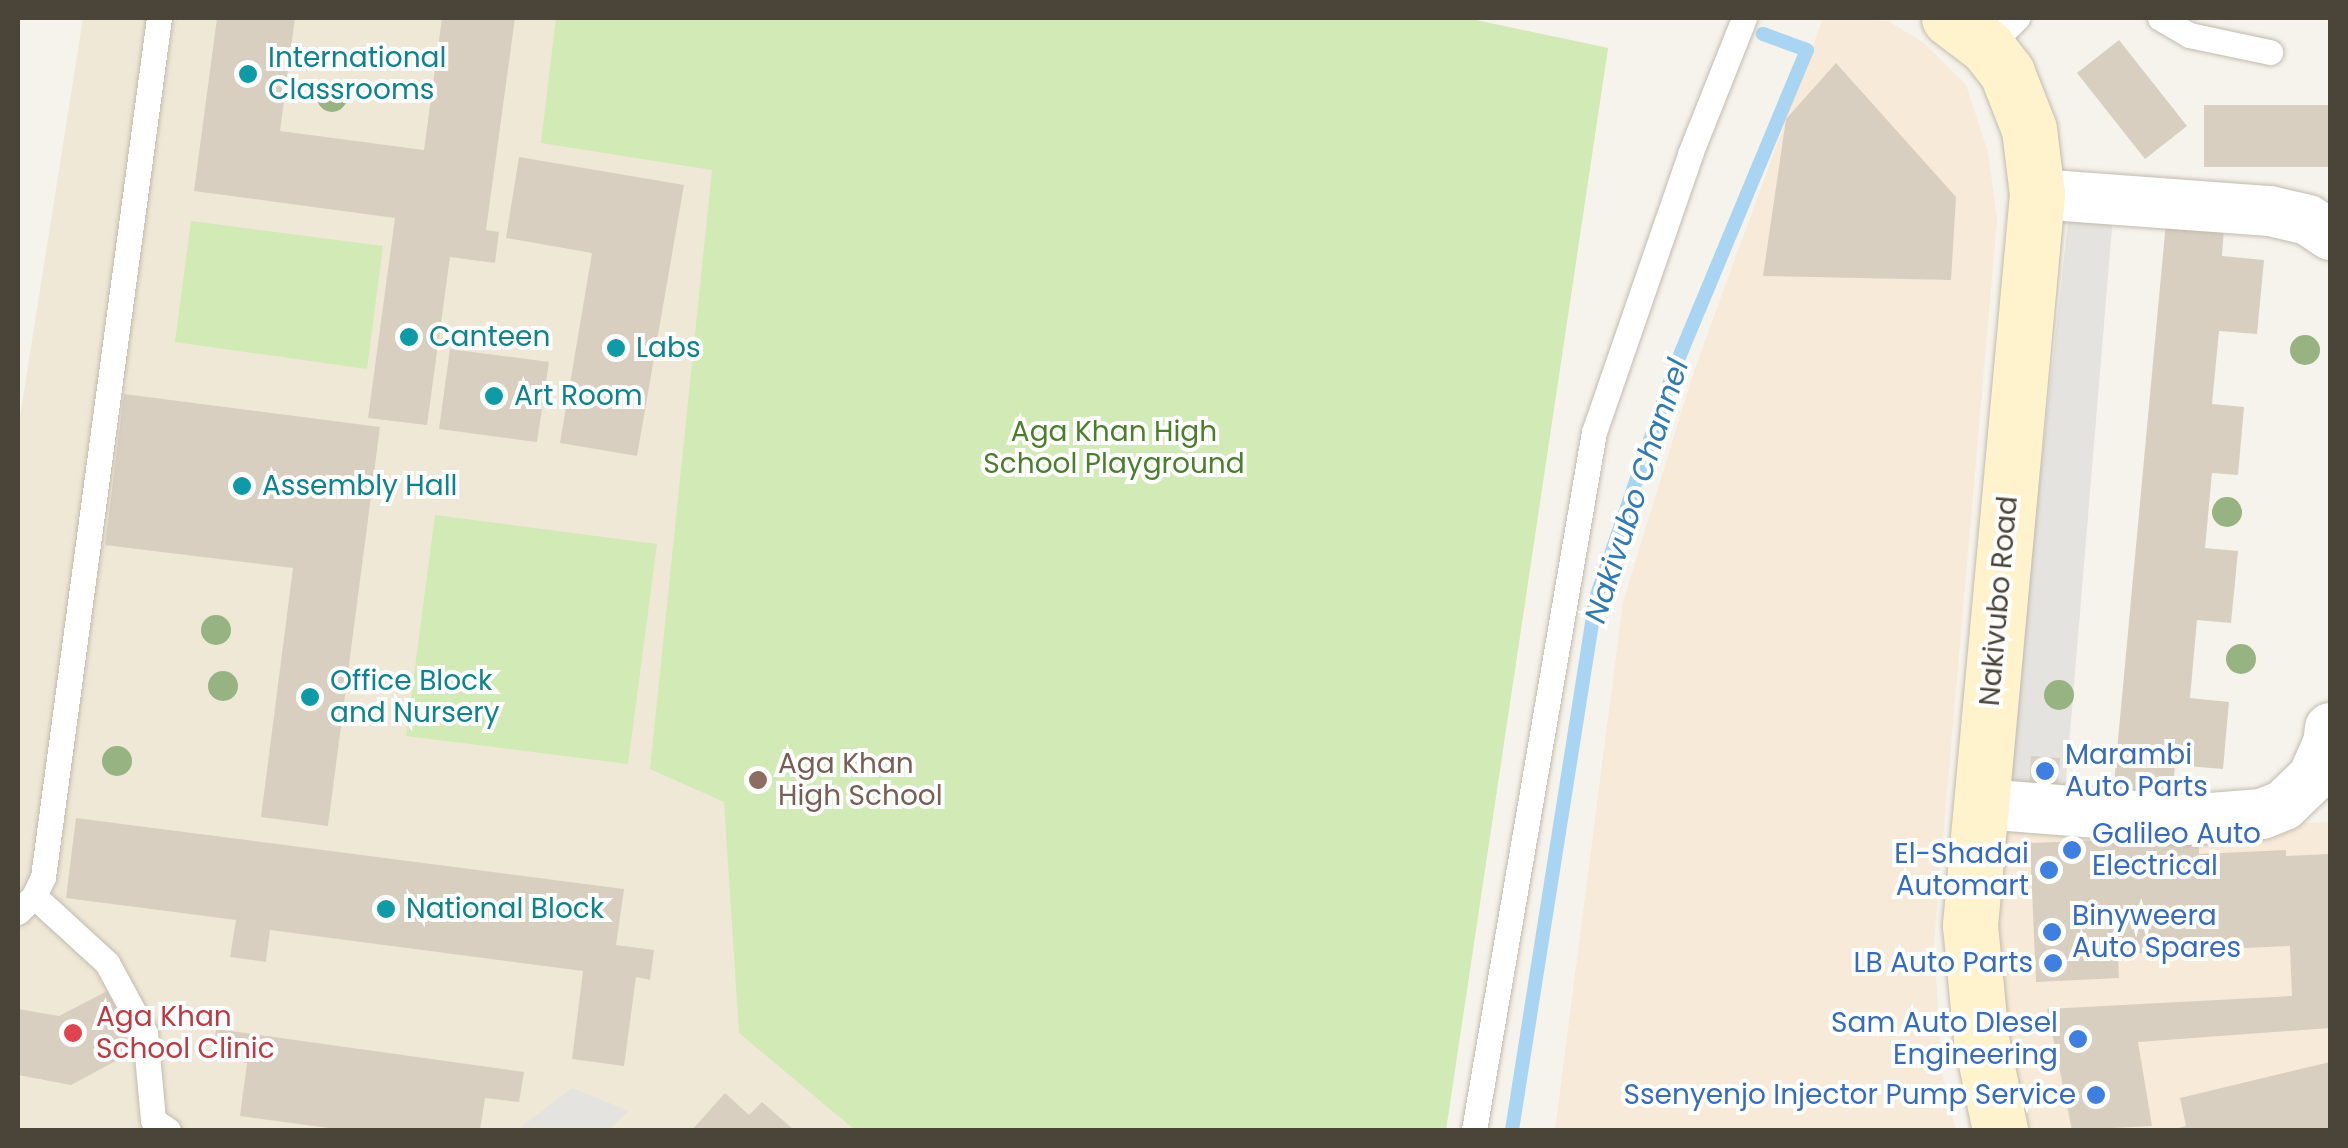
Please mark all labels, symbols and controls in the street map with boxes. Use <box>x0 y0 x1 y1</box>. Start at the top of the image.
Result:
place label: International Classrooms <box>268 41 446 107</box>
marker: International Classrooms <box>237 63 259 85</box>
place label: Canteen <box>429 320 550 354</box>
marker: Canteen <box>398 326 420 348</box>
place label: Labs <box>636 331 701 365</box>
marker: Labs <box>605 337 627 359</box>
water label: Nakivubo Channel <box>1577 354 1697 628</box>
place label: Art Room <box>514 379 643 413</box>
marker: Art Room <box>483 385 505 407</box>
park label: Aga Khan High School Playground <box>983 415 1245 481</box>
place label: Assembly Hall <box>262 469 457 503</box>
marker: Assembly Hall <box>231 475 253 497</box>
street label: Nakivubo Road <box>1973 495 2025 707</box>
place label: Office Block and Nursery <box>330 664 499 730</box>
marker: Office Block and Nursery <box>299 686 321 708</box>
place label: Marambi Auto Parts <box>2065 738 2208 804</box>
place label: Aga Khan High School <box>778 747 943 813</box>
marker: Marambi Auto Parts <box>2034 760 2056 782</box>
marker: Aga Khan High School <box>747 769 769 791</box>
place label: Galileo Auto Electrical <box>2092 817 2261 883</box>
place label: El-Shadai Automart <box>1894 837 2029 903</box>
marker: Galileo Auto Electrical <box>2061 839 2083 861</box>
marker: El-Shadai Automart <box>2038 859 2060 881</box>
place label: National Block <box>406 892 604 926</box>
marker: National Block <box>375 898 397 920</box>
place label: Binyweera Auto Spares <box>2072 899 2241 965</box>
marker: Binyweera Auto Spares <box>2041 921 2063 943</box>
place label: LB Auto Parts <box>1853 946 2033 980</box>
marker: LB Auto Parts <box>2042 952 2064 974</box>
place label: Aga Khan School Clinic <box>96 1000 275 1066</box>
place label: Sam Auto DIesel Engineering <box>1831 1006 2058 1072</box>
marker: Aga Khan School Clinic <box>60 1020 86 1046</box>
marker: Sam Auto DIesel Engineering <box>2067 1028 2089 1050</box>
place label: Ssenyenjo Injector Pump Service <box>1624 1078 2076 1112</box>
marker: Ssenyenjo Injector Pump Service <box>2085 1084 2107 1106</box>

